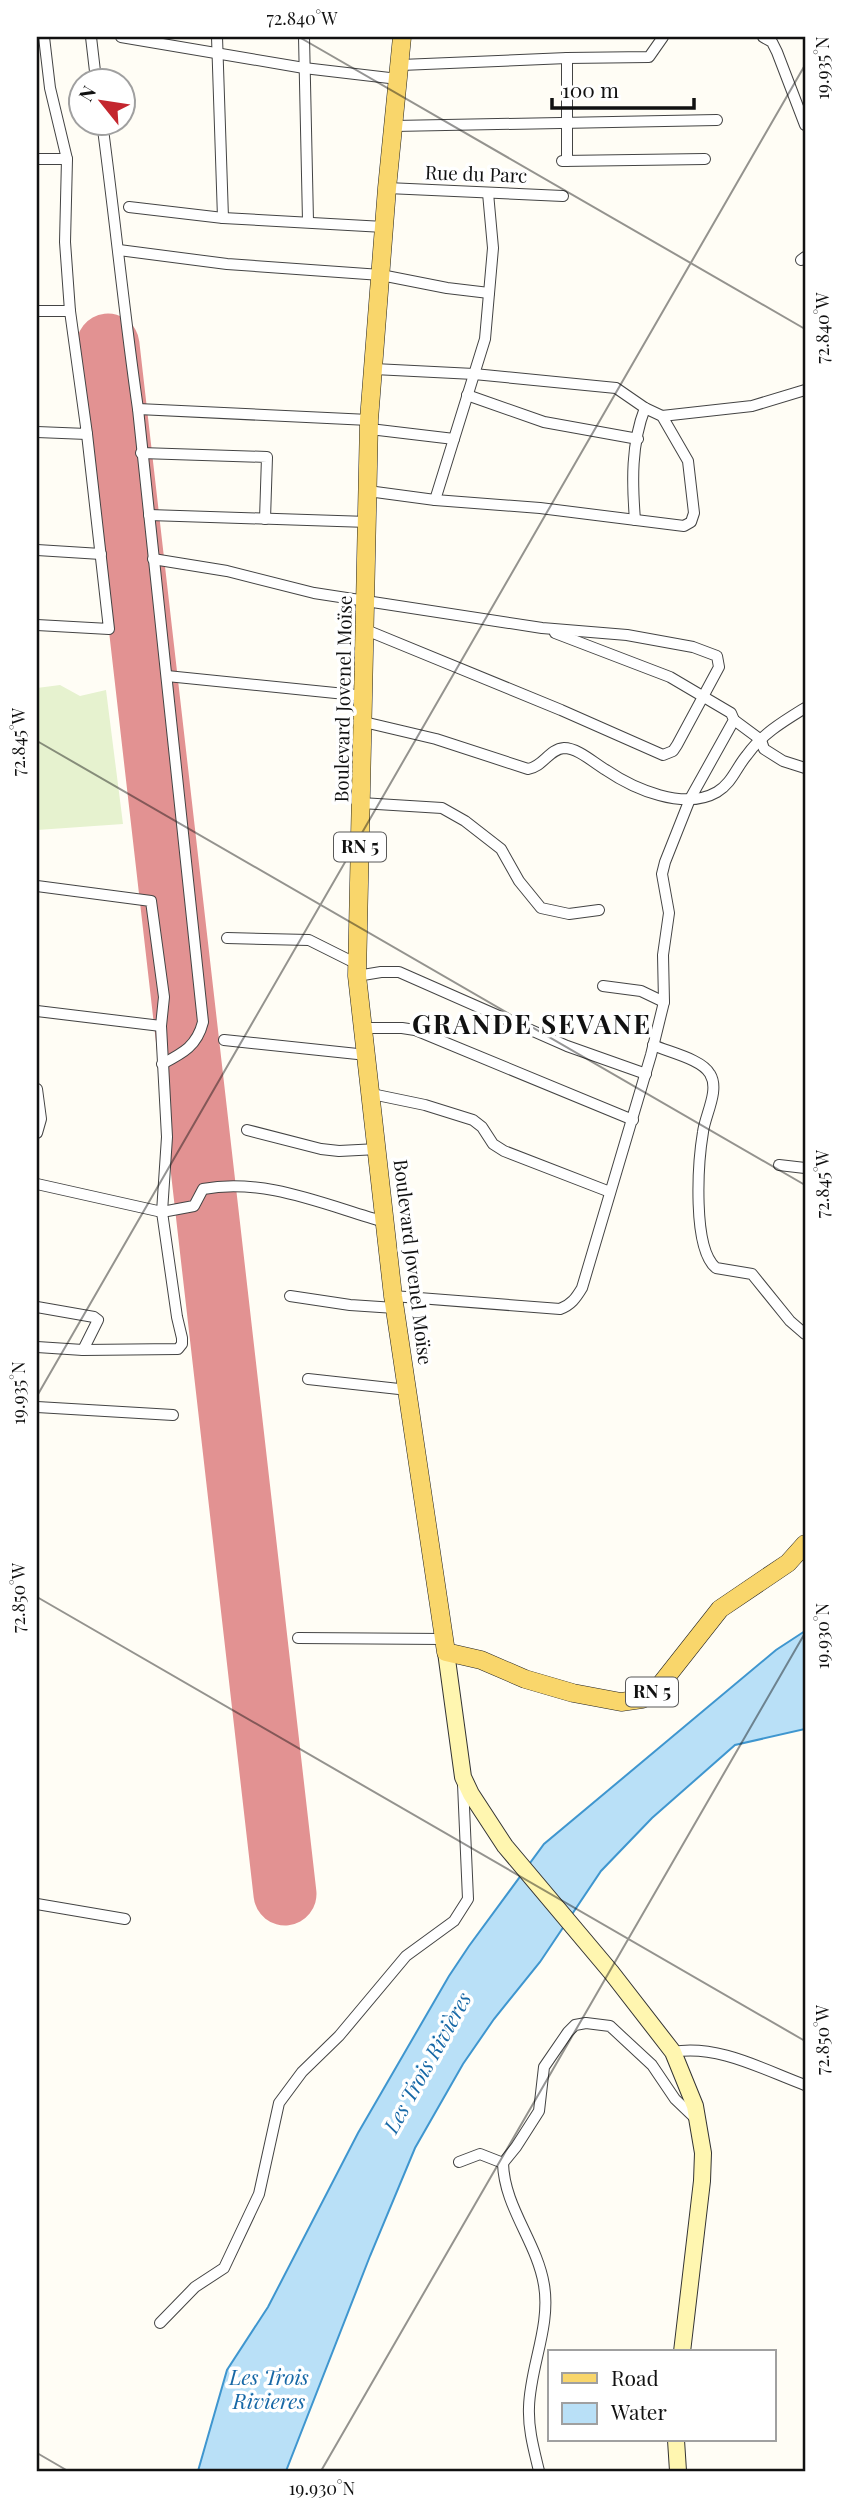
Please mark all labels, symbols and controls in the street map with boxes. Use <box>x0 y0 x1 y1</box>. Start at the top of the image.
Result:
text: 72.840°W <box>266 6 338 30</box>
text: 19.935°N <box>810 36 834 100</box>
north arrow <box>66 66 136 136</box>
scale bar <box>552 66 693 110</box>
text: 100 m <box>562 75 619 103</box>
text: N <box>72 80 101 105</box>
street label: Rue du Parc <box>424 158 528 188</box>
text: 72.840°W <box>810 292 834 364</box>
street label: Boulevard Jovenel Moïse <box>327 595 357 803</box>
text: 72.845°W <box>6 707 30 776</box>
road number: RN 5 <box>334 832 386 862</box>
district label: GRANDE SEVANE <box>412 1006 652 1041</box>
text: 72.845°W <box>810 1149 834 1218</box>
street label: Boulevard Jovenel Moïse <box>388 1158 439 1366</box>
text: 19.935°N <box>6 1361 30 1425</box>
text: 72.850°W <box>6 1562 30 1633</box>
text: 19.930°N <box>810 1602 834 1669</box>
road number: RN 5 <box>626 1678 678 1707</box>
water label: Les Trois Rivières <box>375 1987 477 2138</box>
text: 72.850°W <box>810 2004 834 2075</box>
legend <box>548 2350 776 2442</box>
water label: Les Trois Rivieres <box>228 2362 309 2414</box>
text: Road <box>611 2363 659 2391</box>
text: Water <box>610 2397 667 2425</box>
text: 19.930°N <box>289 2476 356 2500</box>

